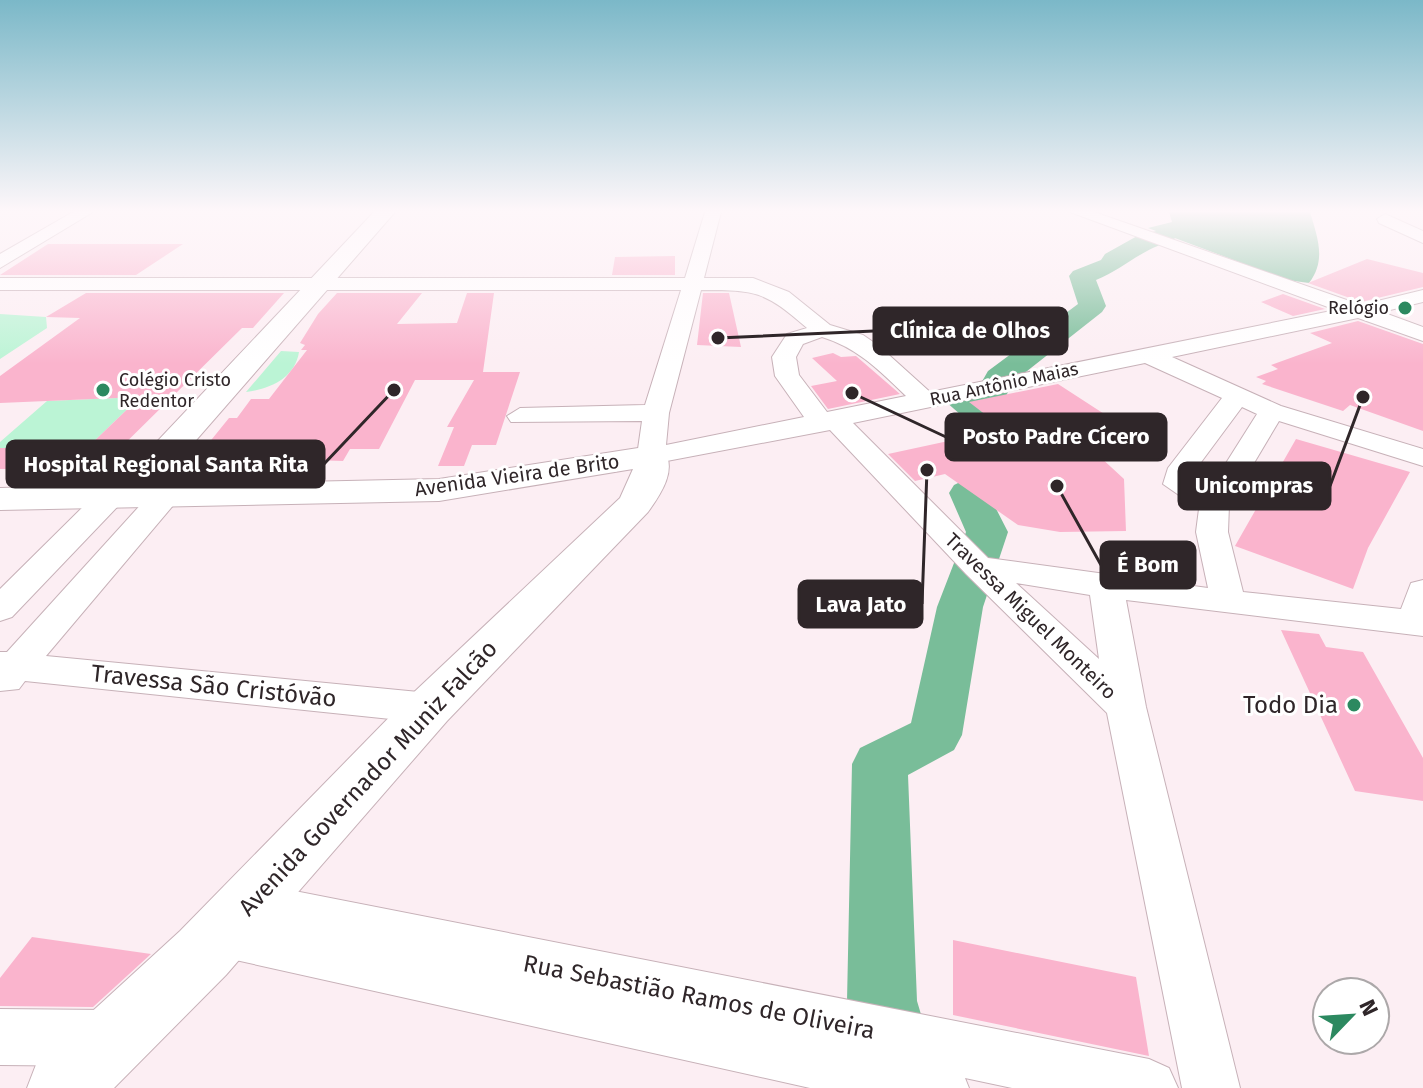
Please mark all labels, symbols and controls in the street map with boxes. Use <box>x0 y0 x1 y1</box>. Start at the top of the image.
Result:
place label: Relógio <box>1328 297 1389 319</box>
marker: Relógio <box>1396 299 1414 317</box>
callout: Clínica de Olhos <box>874 308 1067 354</box>
text: Clínica de Olhos <box>890 317 1050 344</box>
street label: Rua Antônio Maias <box>928 358 1080 410</box>
place label: Colégio Cristo Redentor <box>119 369 231 412</box>
marker: Colégio Cristo Redentor <box>94 381 112 399</box>
callout: Posto Padre Cícero <box>946 414 1166 460</box>
text: Posto Padre Cícero <box>962 423 1150 450</box>
callout: Hospital Regional Santa Rita <box>7 441 324 487</box>
street label: Avenida Vieira de Brito <box>413 449 621 501</box>
text: Hospital Regional Santa Rita <box>23 451 309 478</box>
callout: Unicompras <box>1179 463 1330 509</box>
text: Unicompras <box>1195 472 1314 499</box>
street label: Travessa Miguel Monteiro <box>940 528 1122 704</box>
callout: É Bom <box>1101 542 1195 588</box>
text: É Bom <box>1117 551 1179 578</box>
callout: Lava Jato <box>799 581 922 627</box>
text: Lava Jato <box>816 591 907 618</box>
street label: Avenida Governador Muniz Falcão <box>233 635 503 921</box>
street label: Travessa São Cristóvão <box>90 659 338 713</box>
place label: Todo Dia <box>1243 691 1338 719</box>
marker: Todo Dia <box>1345 696 1363 714</box>
street label: Rua Sebastião Ramos de Oliveira <box>521 949 877 1045</box>
north arrow <box>1311 976 1391 1056</box>
text: N <box>1353 995 1384 1020</box>

